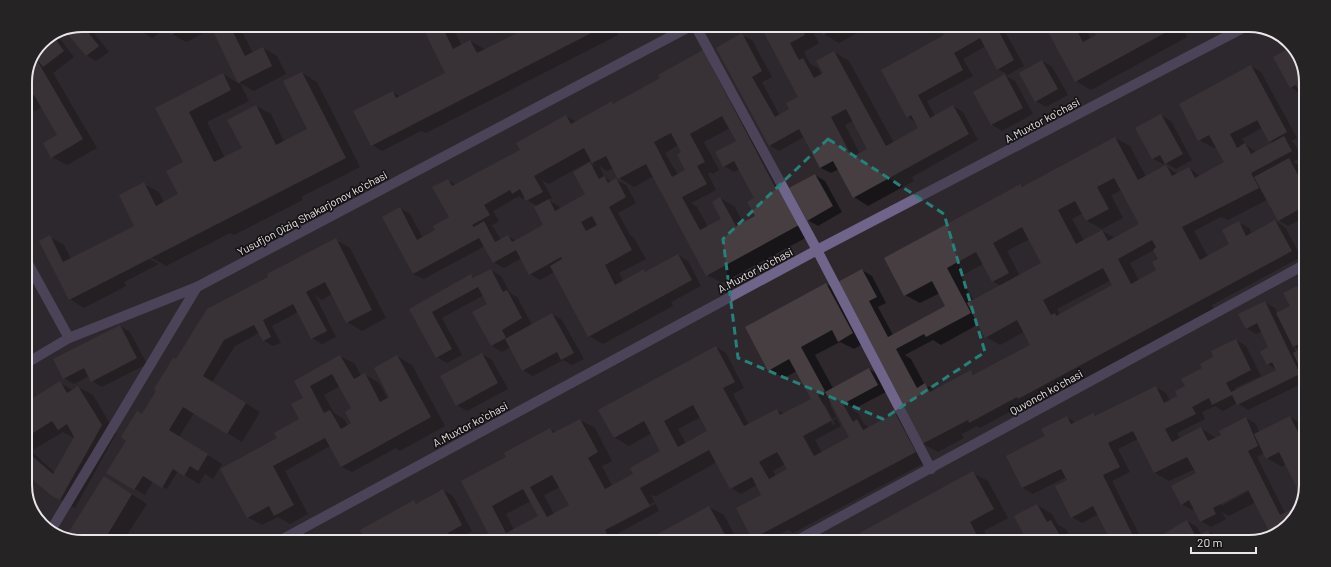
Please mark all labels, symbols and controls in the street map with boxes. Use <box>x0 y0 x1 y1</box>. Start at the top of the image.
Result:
street label: A.Muxtor koʻchasi <box>1002 95 1082 145</box>
street label: Yusufjon Qiziq Shakarjonov koʻchasi <box>235 168 389 258</box>
street label: A.Muxtor koʻchasi <box>715 245 795 295</box>
street label: Quvonch koʻchasi <box>1007 367 1085 417</box>
street label: A.Muxtor koʻchasi <box>430 399 510 449</box>
scale bar <box>1191 529 1256 555</box>
text: 20 m <box>1197 535 1223 549</box>

